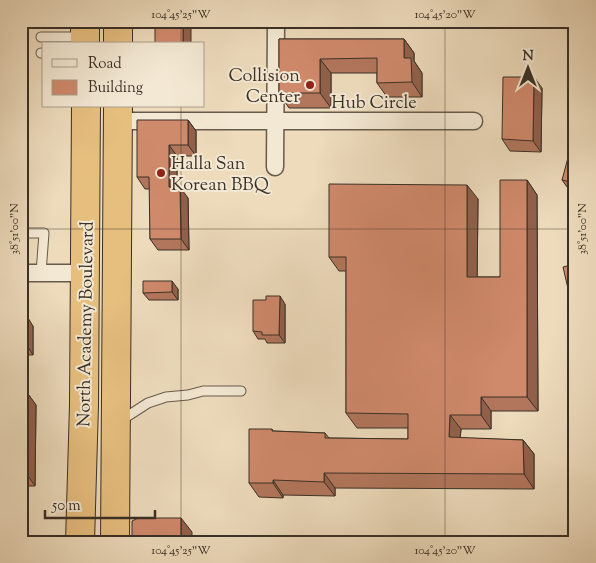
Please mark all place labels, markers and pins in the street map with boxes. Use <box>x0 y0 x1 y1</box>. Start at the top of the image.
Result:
place label: Collision Center <box>229 64 300 111</box>
marker: Collision Center <box>304 79 316 91</box>
place label: Halla San Korean BBQ <box>171 152 271 199</box>
marker: Halla San Korean BBQ <box>155 167 167 179</box>

